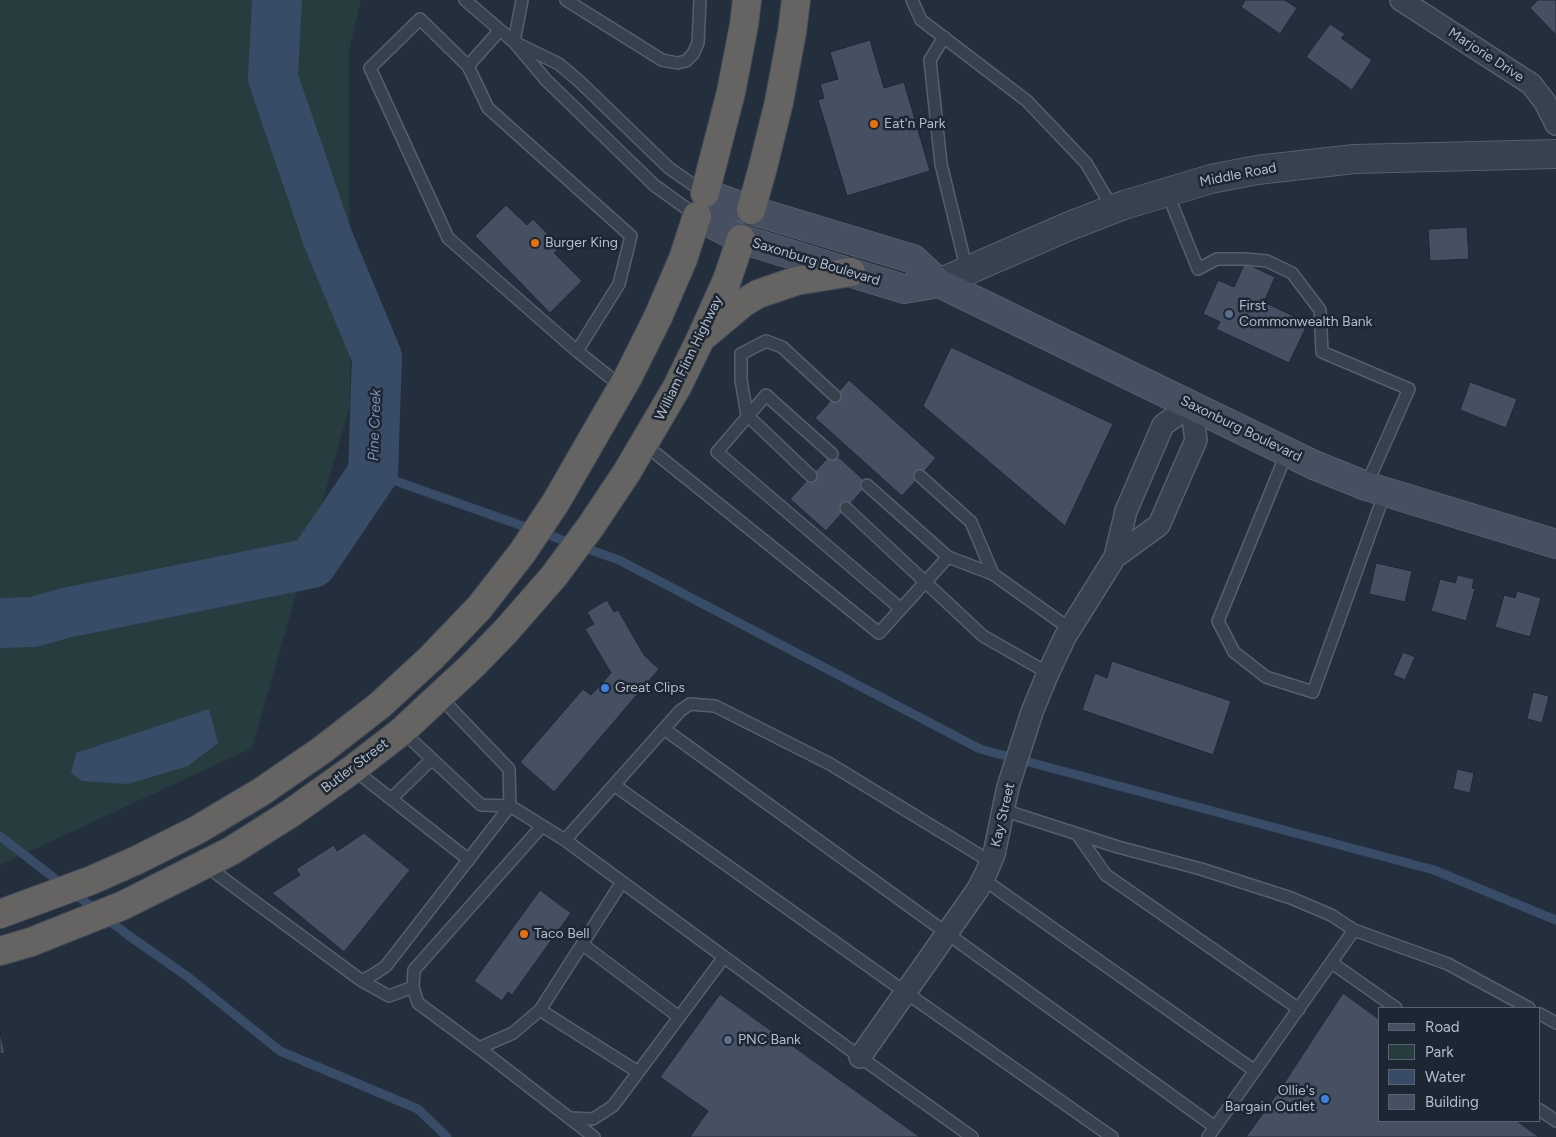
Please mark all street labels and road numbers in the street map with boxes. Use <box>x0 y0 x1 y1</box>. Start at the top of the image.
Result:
street label: Marjorie Drive <box>1445 24 1527 86</box>
street label: Middle Road <box>1198 159 1278 191</box>
street label: Saxonburg Boulevard <box>750 235 882 289</box>
street label: William Flinn Highway <box>652 293 726 423</box>
street label: Saxonburg Boulevard <box>1178 392 1304 466</box>
street label: Butler Street <box>318 735 392 797</box>
street label: Kay Street <box>987 781 1019 849</box>

